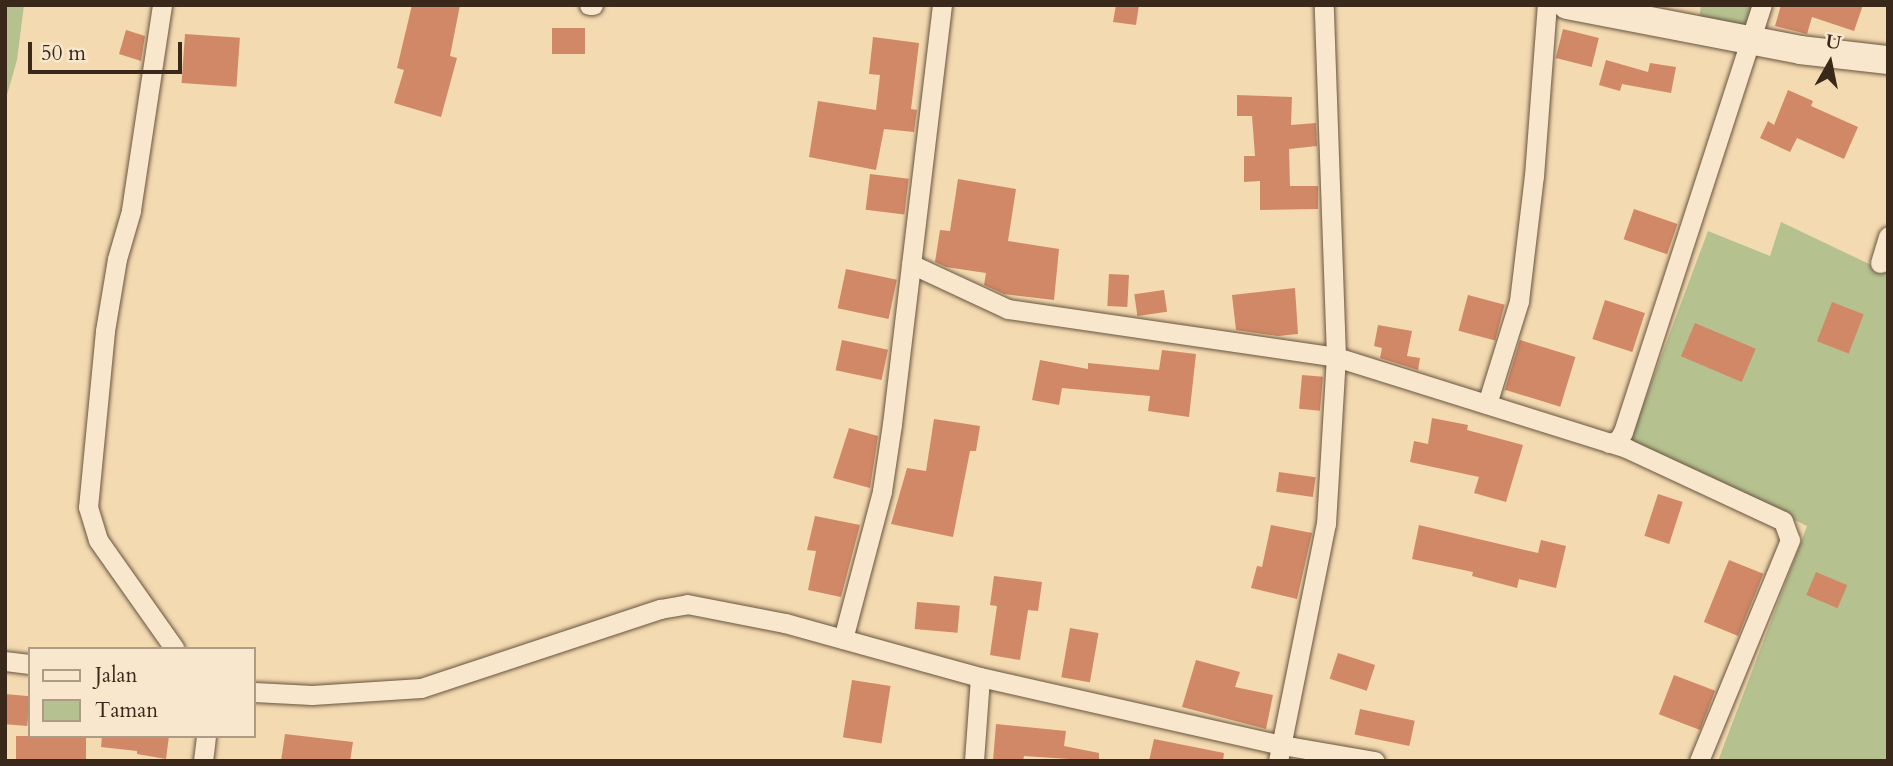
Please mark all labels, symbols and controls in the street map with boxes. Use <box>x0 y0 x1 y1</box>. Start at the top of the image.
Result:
scale bar <box>32 28 186 72</box>
north arrow <box>1795 28 1865 98</box>
text: U <box>1824 28 1843 56</box>
text: 50 m <box>41 39 86 68</box>
legend <box>28 647 256 738</box>
text: Jalan <box>95 661 138 690</box>
text: Taman <box>95 696 158 725</box>

